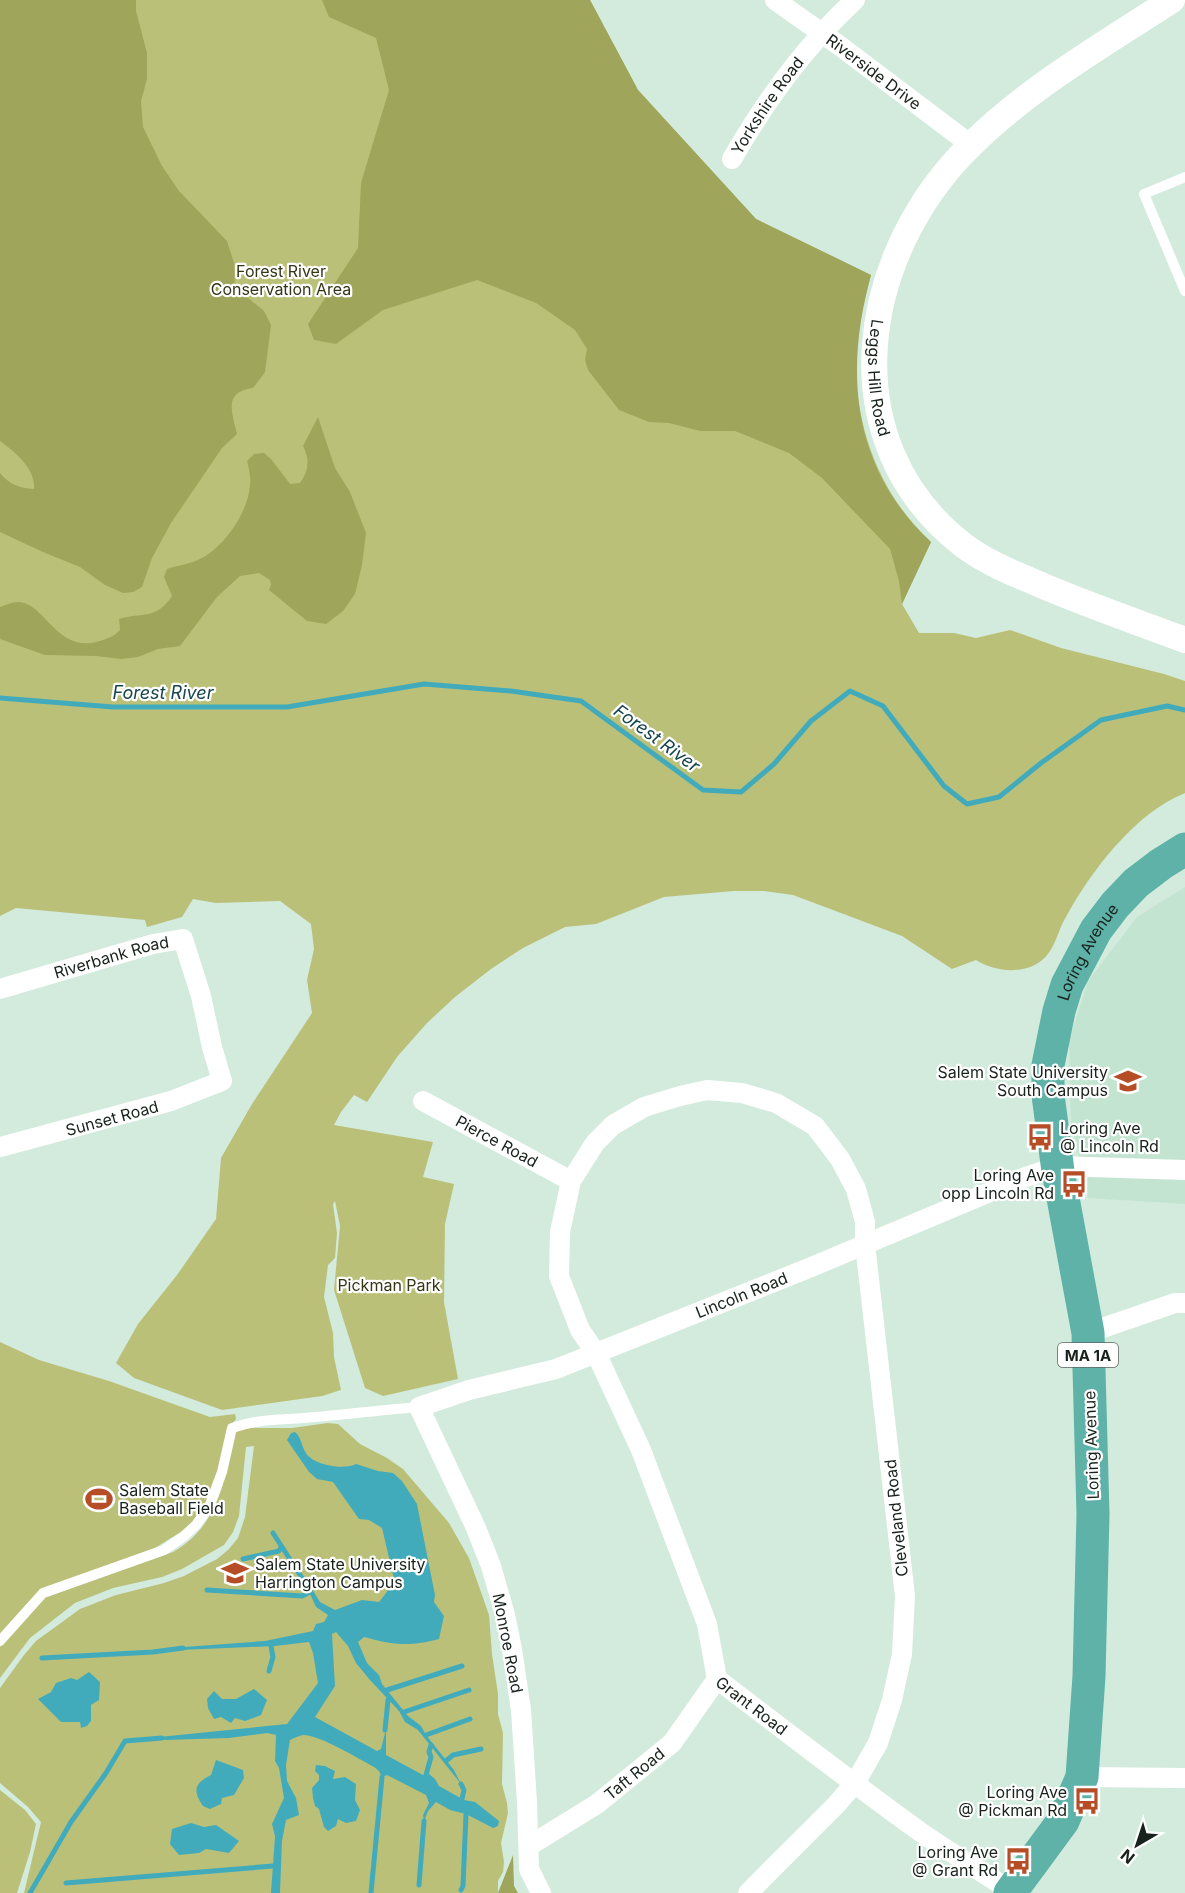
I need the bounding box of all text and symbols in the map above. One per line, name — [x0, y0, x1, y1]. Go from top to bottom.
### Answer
street label: Riverside Drive — [822, 29, 925, 114]
street label: Yorkshire Road — [727, 53, 808, 158]
park label: Forest River Conservation Area — [211, 261, 351, 299]
street label: Leggs Hill Road — [864, 318, 895, 439]
water label: Forest River — [113, 682, 215, 703]
water label: Forest River — [610, 700, 705, 777]
street label: Loring Avenue — [1053, 899, 1123, 1003]
street label: Riverbank Road — [52, 932, 170, 983]
place label: Salem State University South Campus — [937, 1062, 1108, 1100]
school or university icon: Salem State University South Campus — [1113, 1066, 1143, 1096]
street label: Sunset Road — [63, 1096, 161, 1140]
street label: Pierce Road — [452, 1111, 542, 1171]
place label: Loring Ave @ Lincoln Rd — [1060, 1118, 1159, 1156]
bus stop icon: Loring Ave @ Lincoln Rd — [1025, 1122, 1055, 1152]
place label: Loring Ave opp Lincoln Rd — [942, 1165, 1054, 1203]
bus stop icon: Loring Ave opp Lincoln Rd — [1059, 1169, 1089, 1199]
street label: Lincoln Road — [692, 1268, 790, 1322]
park label: Pickman Park — [337, 1275, 441, 1295]
road number: MA 1A — [1058, 1343, 1118, 1367]
street label: Loring Avenue — [1079, 1390, 1103, 1500]
street label: Cleveland Road — [880, 1458, 912, 1578]
place label: Salem State Baseball Field — [119, 1480, 224, 1518]
sports icon: Salem State Baseball Field — [84, 1484, 114, 1514]
place label: Salem State University Harrington Campus — [255, 1554, 426, 1592]
school or university icon: Salem State University Harrington Campus — [220, 1558, 250, 1588]
street label: Monroe Road — [489, 1591, 527, 1695]
street label: Grant Road — [712, 1672, 791, 1739]
street label: Taft Road — [600, 1743, 668, 1804]
place label: Loring Ave @ Pickman Rd — [958, 1782, 1067, 1820]
bus stop icon: Loring Ave @ Pickman Rd — [1072, 1786, 1102, 1816]
north arrow — [1107, 1815, 1167, 1875]
place label: Loring Ave @ Grant Rd — [912, 1842, 998, 1880]
text: N — [1117, 1845, 1139, 1868]
bus stop icon: Loring Ave @ Grant Rd — [1003, 1846, 1033, 1876]

